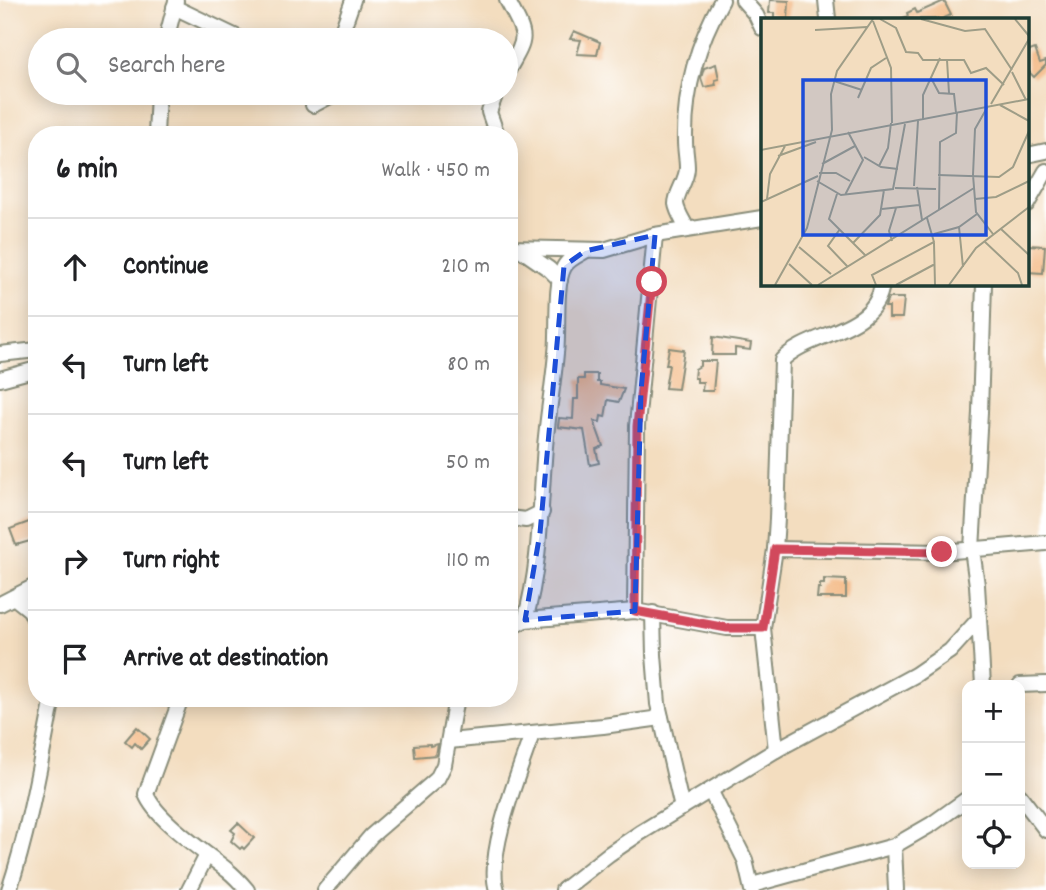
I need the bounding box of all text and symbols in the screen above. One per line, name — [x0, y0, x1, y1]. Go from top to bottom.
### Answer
inset map — [761, 18, 1028, 285]
search box — [28, 28, 518, 105]
icon: search — [52, 48, 90, 86]
text: Search here — [108, 48, 226, 85]
text: 6 min — [56, 150, 118, 193]
text: Walk · 450 m — [382, 155, 490, 188]
icon: ahead — [56, 248, 94, 286]
text: Continue — [123, 249, 208, 286]
text: 210 m — [441, 251, 490, 284]
route start — [636, 266, 667, 297]
icon: left — [56, 346, 94, 384]
text: Turn left — [123, 347, 209, 384]
text: 80 m — [447, 349, 490, 382]
icon: left — [56, 444, 94, 482]
text: Turn left — [123, 445, 209, 482]
text: 50 m — [446, 447, 490, 480]
route end — [926, 536, 957, 567]
icon: right — [56, 542, 94, 580]
text: Turn right — [123, 543, 220, 580]
text: 110 m — [446, 545, 490, 578]
icon: arrive — [56, 640, 94, 678]
text: Arrive at destination — [123, 641, 328, 678]
map controls — [962, 680, 1025, 869]
button: + — [962, 680, 1025, 743]
button: − — [962, 743, 1025, 806]
button: locate — [962, 806, 1025, 869]

